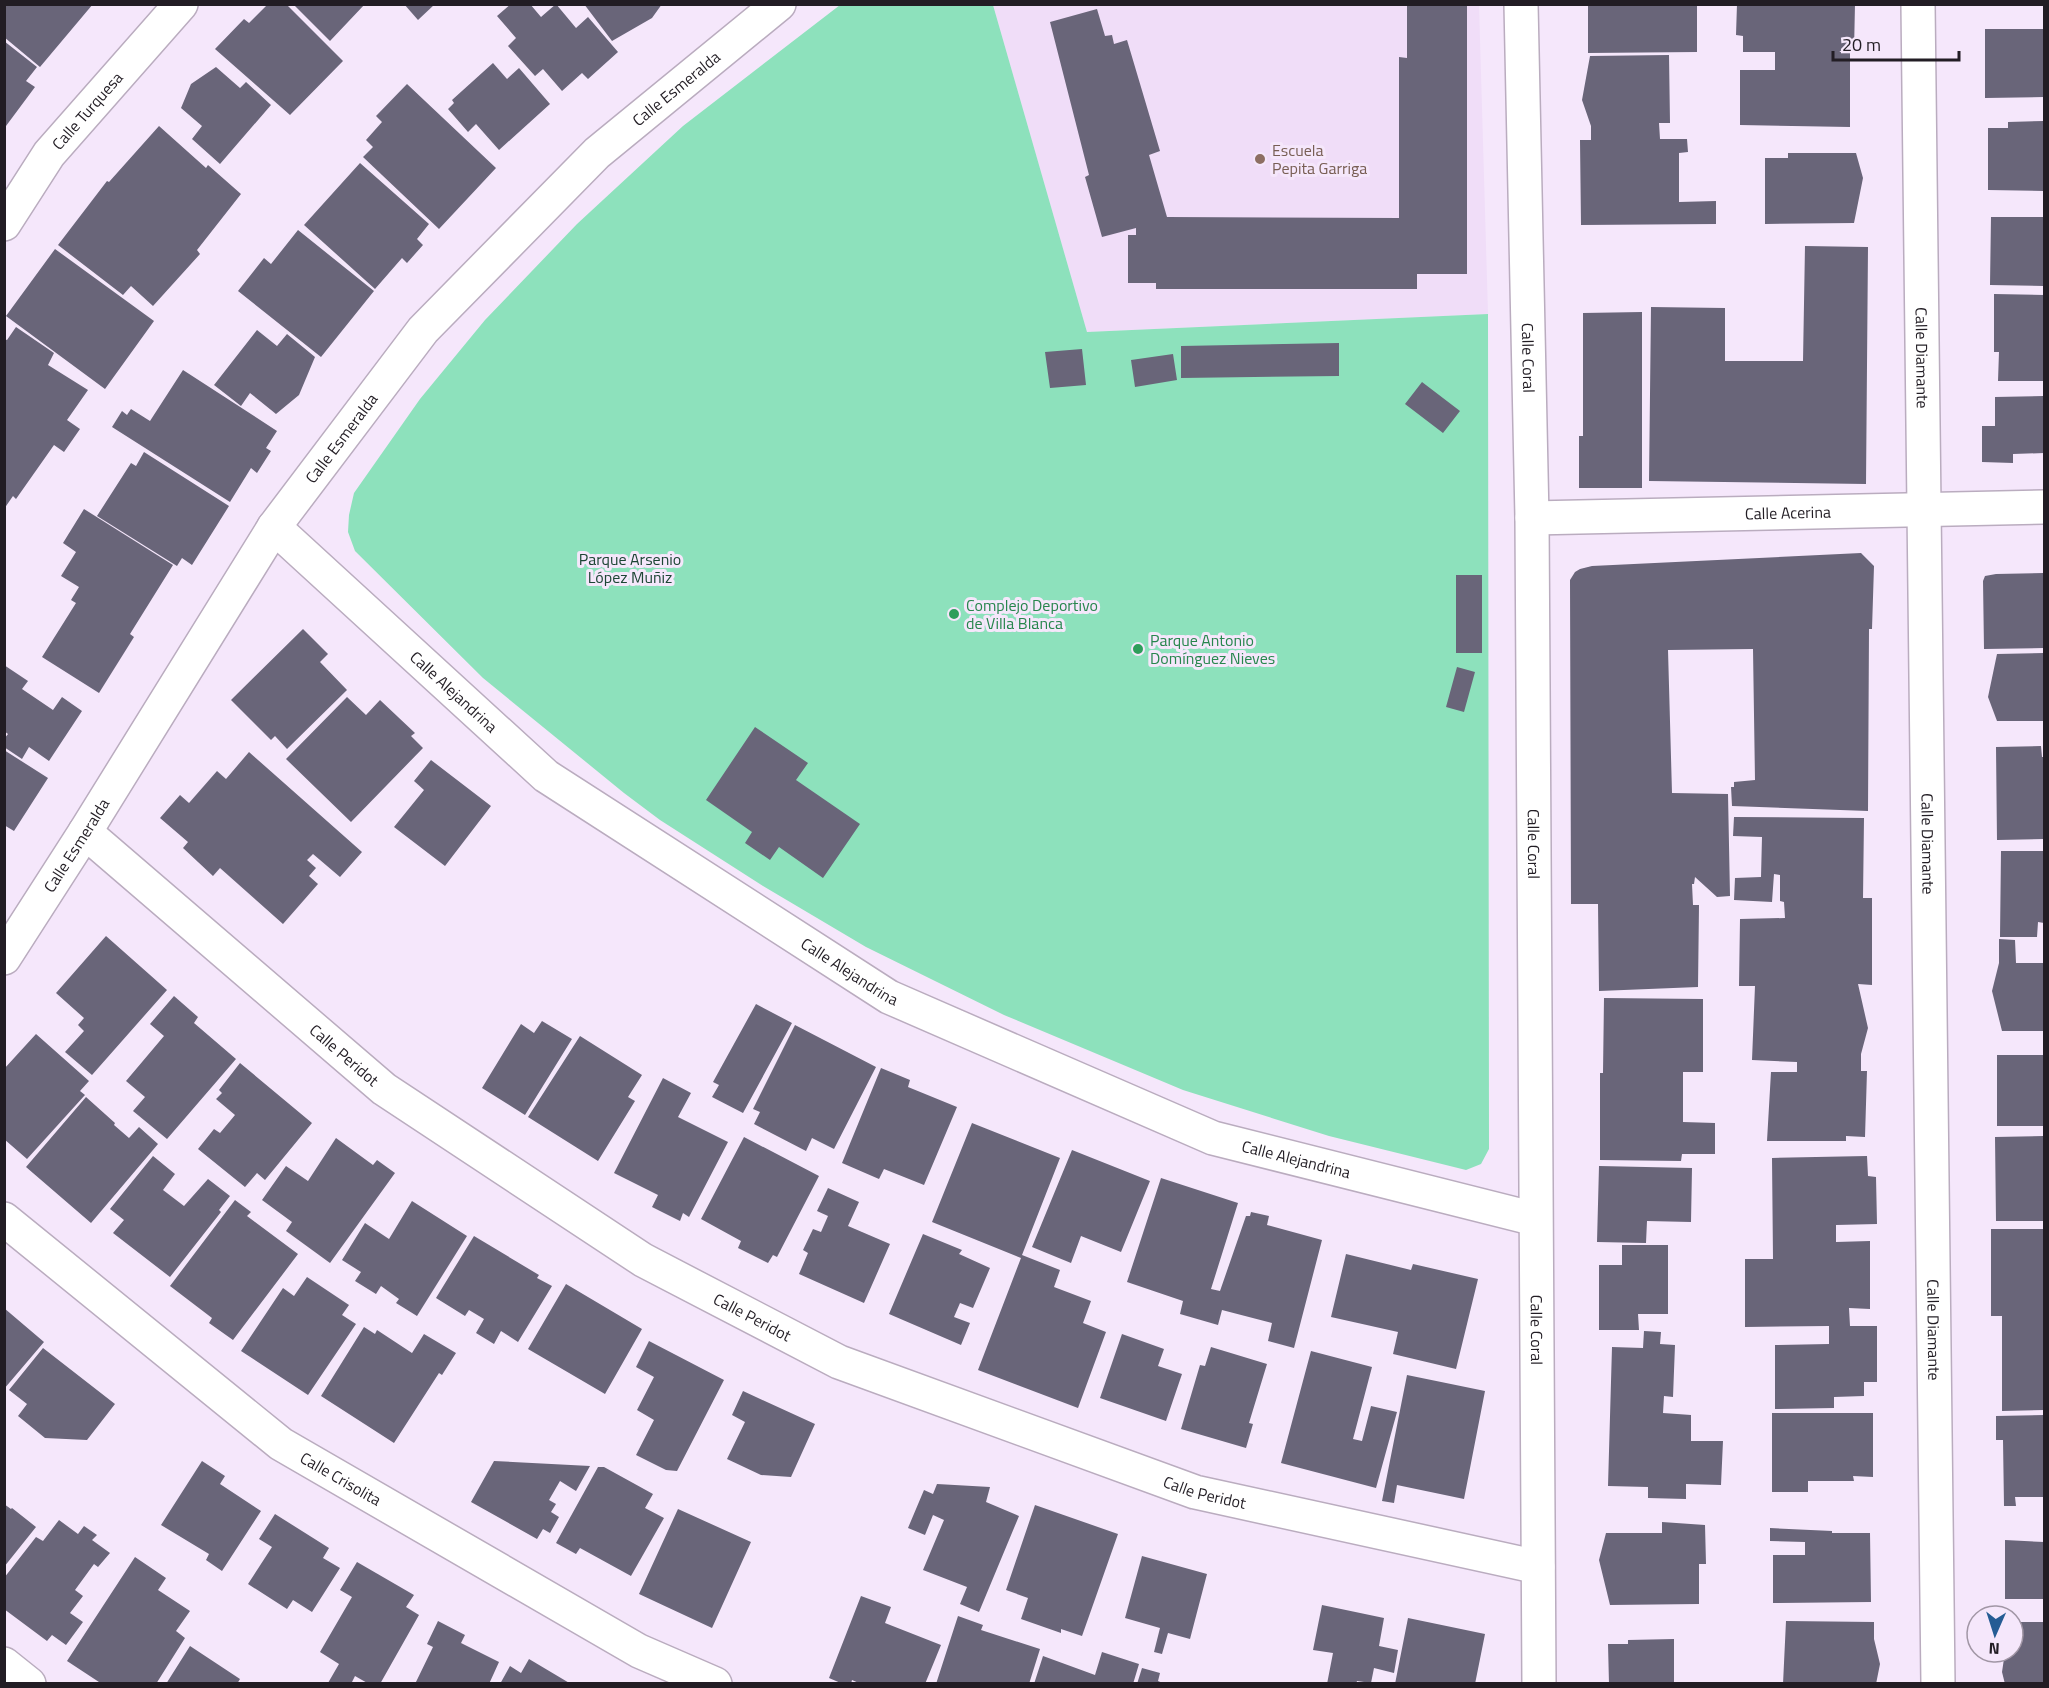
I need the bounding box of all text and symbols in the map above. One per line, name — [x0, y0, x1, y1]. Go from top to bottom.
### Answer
scale bar — [1833, 24, 1959, 62]
text: 20 m — [1842, 31, 1881, 58]
street label: Calle Esmeralda — [627, 45, 725, 132]
street label: Calle Turquesa — [46, 66, 128, 155]
place label: Escuela Pepita Garriga — [1272, 138, 1367, 180]
marker: Escuela Pepita Garriga — [1253, 152, 1267, 166]
street label: Calle Diamante — [1910, 307, 1935, 409]
street label: Calle Coral — [1516, 323, 1541, 393]
street label: Calle Esmeralda — [299, 388, 383, 488]
street label: Calle Acerina — [1745, 500, 1831, 525]
park label: Parque Arsenio López Muñiz — [579, 547, 681, 589]
place label: Complejo Deportivo de Villa Blanca — [966, 593, 1098, 635]
marker: Complejo Deportivo de Villa Blanca — [947, 607, 961, 621]
place label: Parque Antonio Domínguez Nieves — [1150, 628, 1275, 670]
marker: Parque Antonio Domínguez Nieves — [1131, 642, 1145, 656]
street label: Calle Alejandrina — [405, 645, 503, 738]
street label: Calle Esmeralda — [37, 793, 115, 897]
street label: Calle Diamante — [1915, 793, 1941, 895]
street label: Calle Coral — [1522, 809, 1546, 879]
street label: Calle Alejandrina — [796, 931, 902, 1012]
street label: Calle Peridot — [304, 1018, 385, 1092]
street label: Calle Alejandrina — [1239, 1134, 1353, 1184]
street label: Calle Diamante — [1921, 1279, 1946, 1381]
street label: Calle Peridot — [709, 1287, 796, 1347]
street label: Calle Coral — [1525, 1295, 1549, 1365]
street label: Calle Crisolita — [296, 1446, 386, 1512]
street label: Calle Peridot — [1160, 1469, 1249, 1515]
north arrow — [1965, 1604, 2025, 1664]
text: N — [1988, 1637, 2000, 1661]

